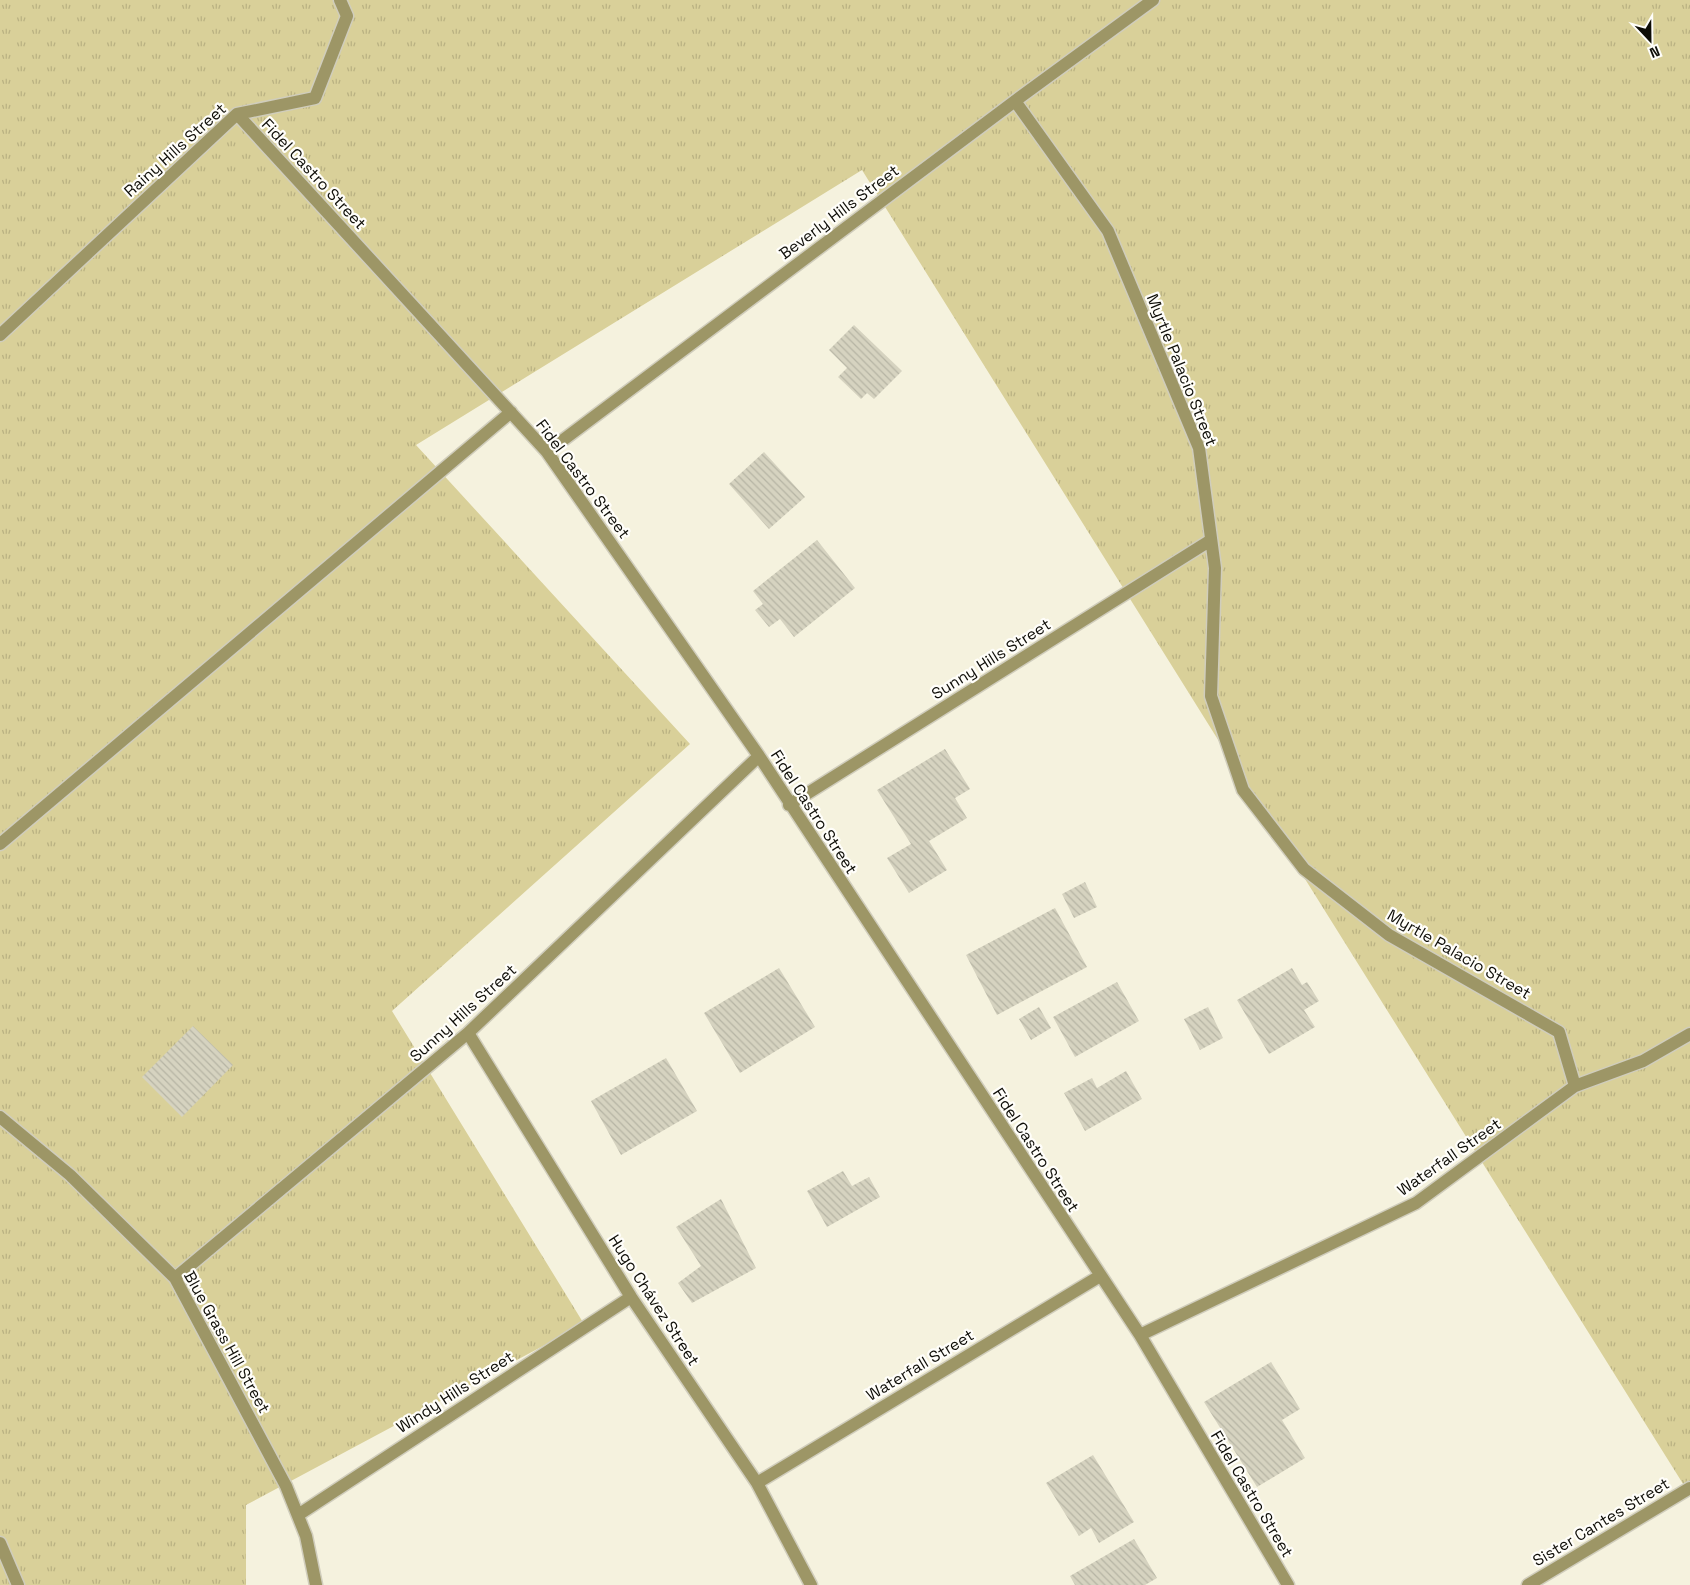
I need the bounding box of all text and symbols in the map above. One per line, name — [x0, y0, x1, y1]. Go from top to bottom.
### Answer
north arrow — [1625, 15, 1675, 65]
text: N — [1647, 42, 1663, 62]
street label: Rainy Hills Street — [119, 99, 231, 201]
street label: Fidel Castro Street — [257, 114, 371, 234]
street label: Beverly Hills Street — [775, 160, 903, 264]
street label: Myrtle Palacio Street — [1142, 291, 1222, 449]
street label: Fidel Castro Street — [531, 415, 635, 543]
street label: Sunny Hills Street — [927, 614, 1055, 704]
street label: Fidel Castro Street — [766, 746, 862, 878]
street label: Myrtle Palacio Street — [1383, 904, 1535, 1004]
street label: Sunny Hills Street — [405, 959, 521, 1067]
street label: Fidel Castro Street — [988, 1084, 1084, 1216]
street label: Waterfall Street — [1393, 1113, 1505, 1201]
street label: Hugo Chávez Street — [604, 1230, 704, 1370]
street label: Blue Grass Hill Street — [179, 1267, 275, 1417]
street label: Waterfall Street — [862, 1325, 978, 1405]
street label: Windy Hills Street — [392, 1346, 518, 1438]
street label: Fidel Castro Street — [1206, 1427, 1298, 1561]
street label: Sister Cantes Street — [1529, 1473, 1673, 1571]

